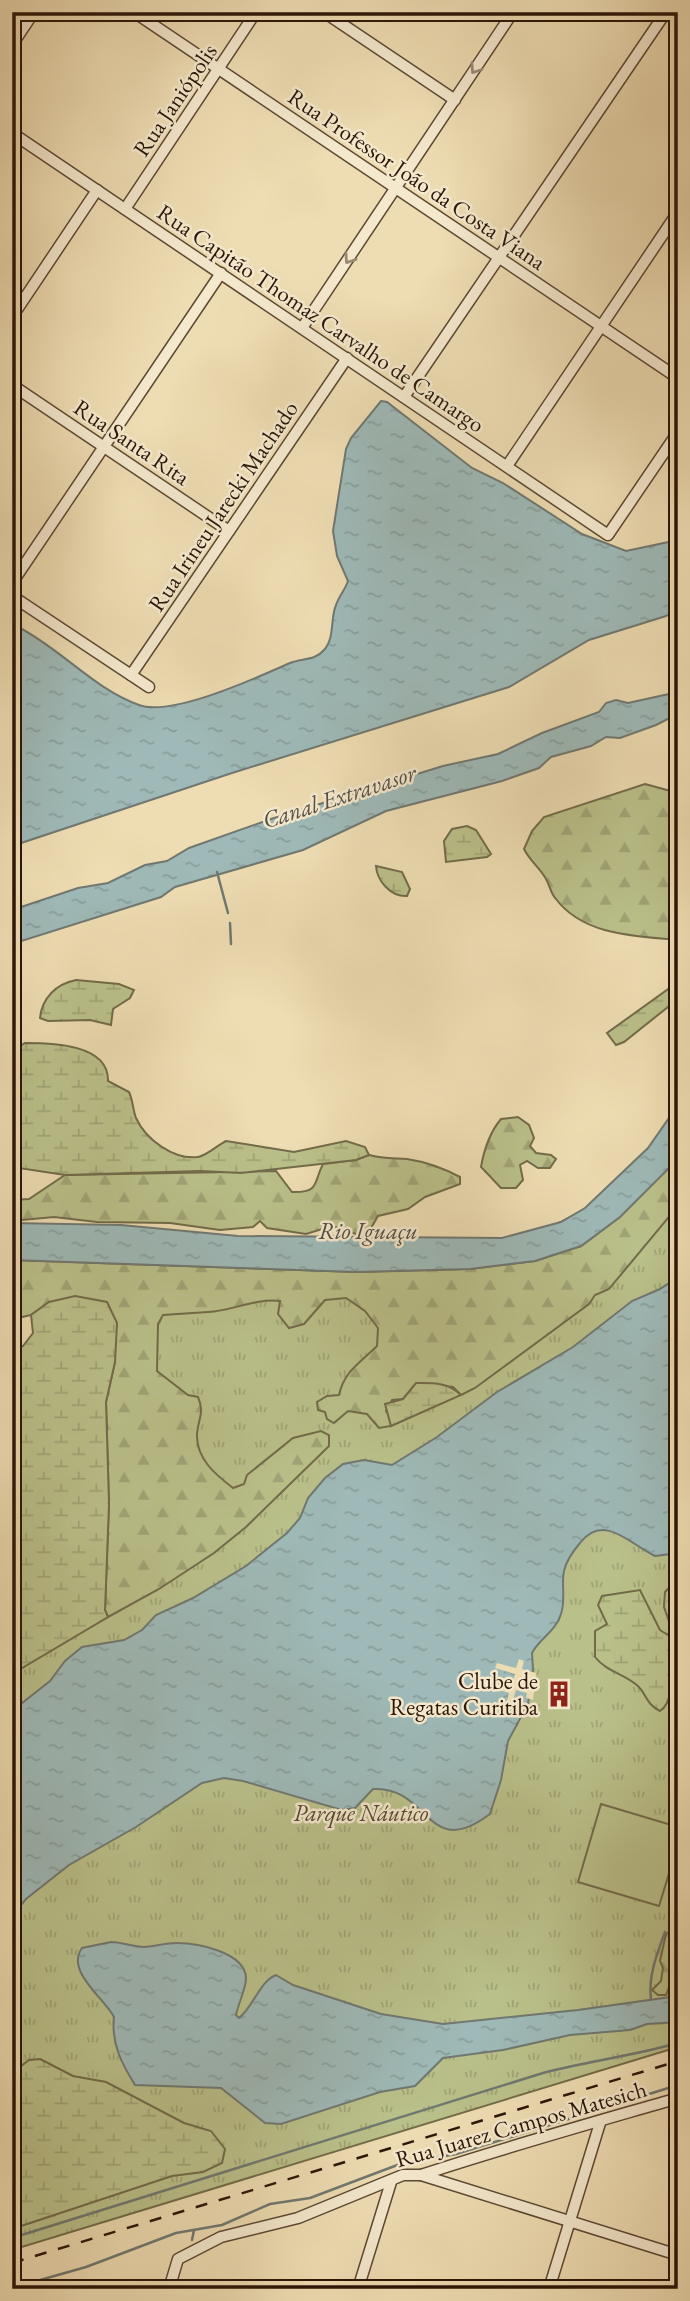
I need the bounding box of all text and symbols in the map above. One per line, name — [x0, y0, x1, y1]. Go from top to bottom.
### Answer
street label: Rua Janiópolis — [126, 38, 224, 162]
one-way arrow — [471, 61, 483, 74]
street label: Rua Professor João da Costa Viana — [282, 81, 552, 277]
street label: Rua Capitão Thomaz Carvalho de Camargo — [152, 197, 490, 439]
one-way arrow — [344, 251, 357, 264]
street label: Rua Santa Rita — [68, 392, 197, 492]
street label: Rua Irineu Jarecki Machado — [141, 395, 305, 617]
water label: Canal Extravasor — [258, 756, 422, 835]
water label: Rio Iguaçu — [318, 1215, 418, 1246]
place label: Clube de Regatas Curitiba — [390, 1666, 539, 1722]
building icon: Clube de Regatas Curitiba — [544, 1679, 574, 1709]
park label: Parque Náutico — [293, 1798, 429, 1829]
street label: Rua Juarez Campos Matesich — [392, 2074, 650, 2174]

